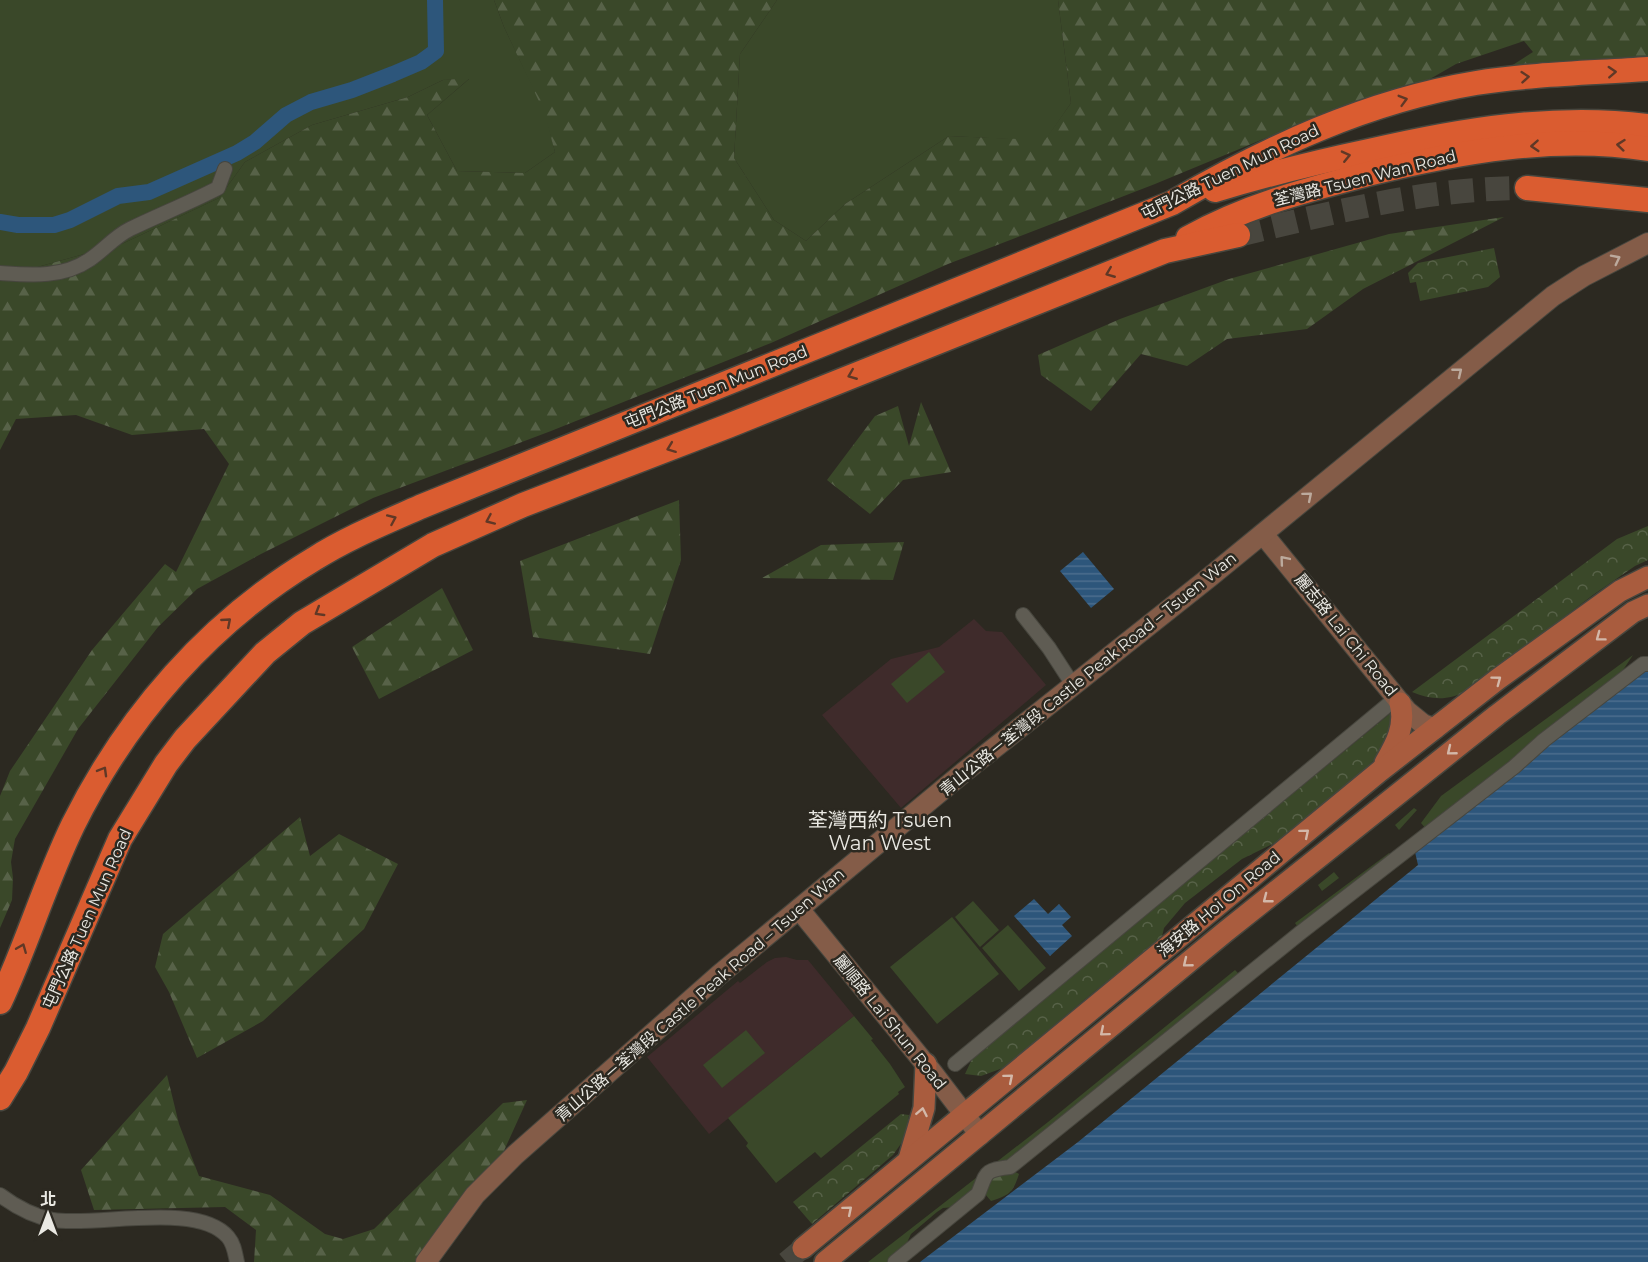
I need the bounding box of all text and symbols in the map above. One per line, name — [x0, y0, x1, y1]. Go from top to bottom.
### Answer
one-way arrow — [1607, 65, 1616, 78]
one-way arrow — [1521, 71, 1530, 84]
one-way arrow — [1397, 95, 1408, 107]
street label: 屯門公路 Tuen Mun Road — [1138, 121, 1322, 223]
one-way arrow — [1530, 139, 1540, 152]
one-way arrow — [1616, 139, 1625, 152]
street label: 荃灣路 Tsuen Wan Road — [1272, 146, 1458, 210]
one-way arrow — [1341, 150, 1351, 163]
one-way arrow — [1610, 255, 1620, 266]
one-way arrow — [1106, 266, 1117, 278]
street label: 屯門公路 Tuen Mun Road — [622, 342, 810, 432]
one-way arrow — [847, 368, 858, 380]
one-way arrow — [1451, 369, 1462, 380]
one-way arrow — [666, 440, 677, 453]
one-way arrow — [1301, 493, 1312, 504]
one-way arrow — [485, 513, 496, 525]
one-way arrow — [386, 514, 397, 526]
street label: 青山公路－荃灣段 Castle Peak Road – Tsuen Wan — [936, 548, 1240, 800]
one-way arrow — [1280, 556, 1291, 567]
street label: 麗志路 Lai Chi Road — [1291, 570, 1401, 700]
one-way arrow — [315, 605, 325, 617]
one-way arrow — [220, 618, 231, 629]
one-way arrow — [1595, 630, 1606, 641]
one-way arrow — [1491, 676, 1502, 687]
one-way arrow — [1447, 744, 1458, 755]
one-way arrow — [95, 767, 107, 777]
district label: 荃灣西約 Tsuen Wan West — [808, 808, 952, 855]
street label: 屯門公路 Tuen Mun Road — [39, 826, 135, 1012]
one-way arrow — [1298, 830, 1309, 841]
street label: 海安路 Hoi On Road — [1154, 847, 1284, 961]
street label: 青山公路－荃灣段 Castle Peak Road – Tsuen Wan — [552, 864, 848, 1126]
one-way arrow — [1262, 892, 1273, 903]
one-way arrow — [15, 943, 27, 954]
street label: 麗順路 Lai Shun Road — [830, 951, 950, 1093]
one-way arrow — [1183, 956, 1194, 967]
one-way arrow — [1100, 1025, 1111, 1036]
one-way arrow — [1002, 1074, 1013, 1085]
one-way arrow — [915, 1107, 928, 1117]
north arrow — [18, 1184, 78, 1244]
text: 北 — [40, 1190, 56, 1209]
one-way arrow — [841, 1207, 852, 1218]

